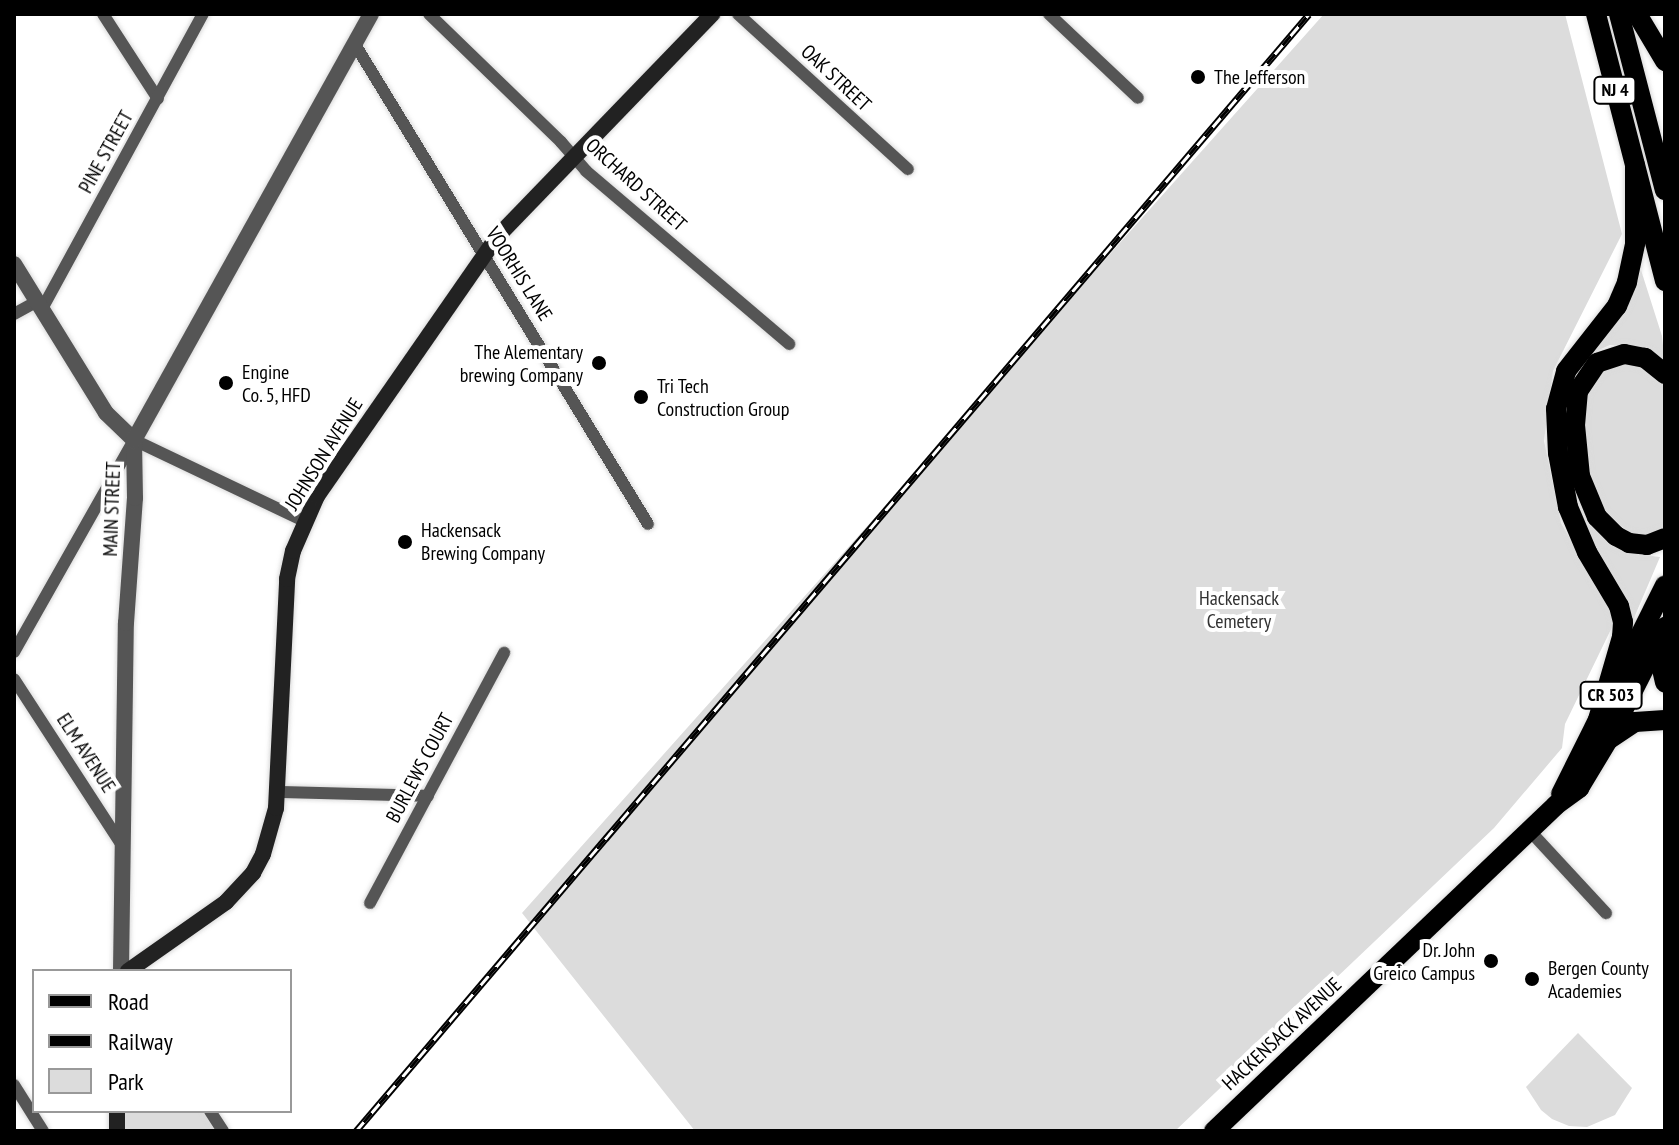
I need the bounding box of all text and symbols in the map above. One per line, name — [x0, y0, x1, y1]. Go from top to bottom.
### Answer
street label: OAK STREET — [796, 39, 876, 117]
place label: The Jefferson — [1214, 65, 1305, 89]
marker: The Jefferson — [1189, 68, 1207, 86]
road number: NJ 4 — [1593, 76, 1637, 104]
street label: PINE STREET — [74, 107, 138, 197]
street label: ORCHARD STREET — [581, 134, 691, 236]
street label: VOORHIS LANE — [481, 223, 557, 325]
place label: The Alementary brewing Company — [460, 340, 583, 387]
marker: The Alementary brewing Company — [590, 354, 608, 372]
place label: Engine Co. 5, HFD — [242, 360, 313, 407]
marker: Engine Co. 5, HFD — [217, 374, 235, 392]
place label: Tri Tech Construction Group — [657, 374, 789, 421]
marker: Tri Tech Construction Group — [632, 388, 650, 406]
street label: JOHNSON AVENUE — [280, 393, 368, 515]
street label: MAIN STREET — [98, 461, 126, 557]
place label: Hackensack Brewing Company — [421, 518, 545, 565]
marker: Hackensack Brewing Company — [396, 533, 414, 551]
park label: Hackensack Cemetery — [1199, 587, 1279, 634]
road number: CR 503 — [1579, 681, 1643, 709]
street label: ELM AVENUE — [51, 709, 121, 797]
street label: BURLEWS COURT — [381, 709, 459, 827]
place label: Dr. John Greico Campus — [1373, 938, 1475, 985]
marker: Dr. John Greico Campus — [1482, 952, 1500, 970]
place label: Bergen County Academies — [1548, 956, 1649, 1003]
legend — [32, 969, 292, 1113]
marker: Bergen County Academies — [1523, 970, 1541, 988]
street label: HACKENSACK AVENUE — [1217, 972, 1347, 1096]
text: Road — [108, 986, 149, 1017]
text: Railway — [108, 1026, 173, 1057]
text: Park — [108, 1066, 144, 1097]

